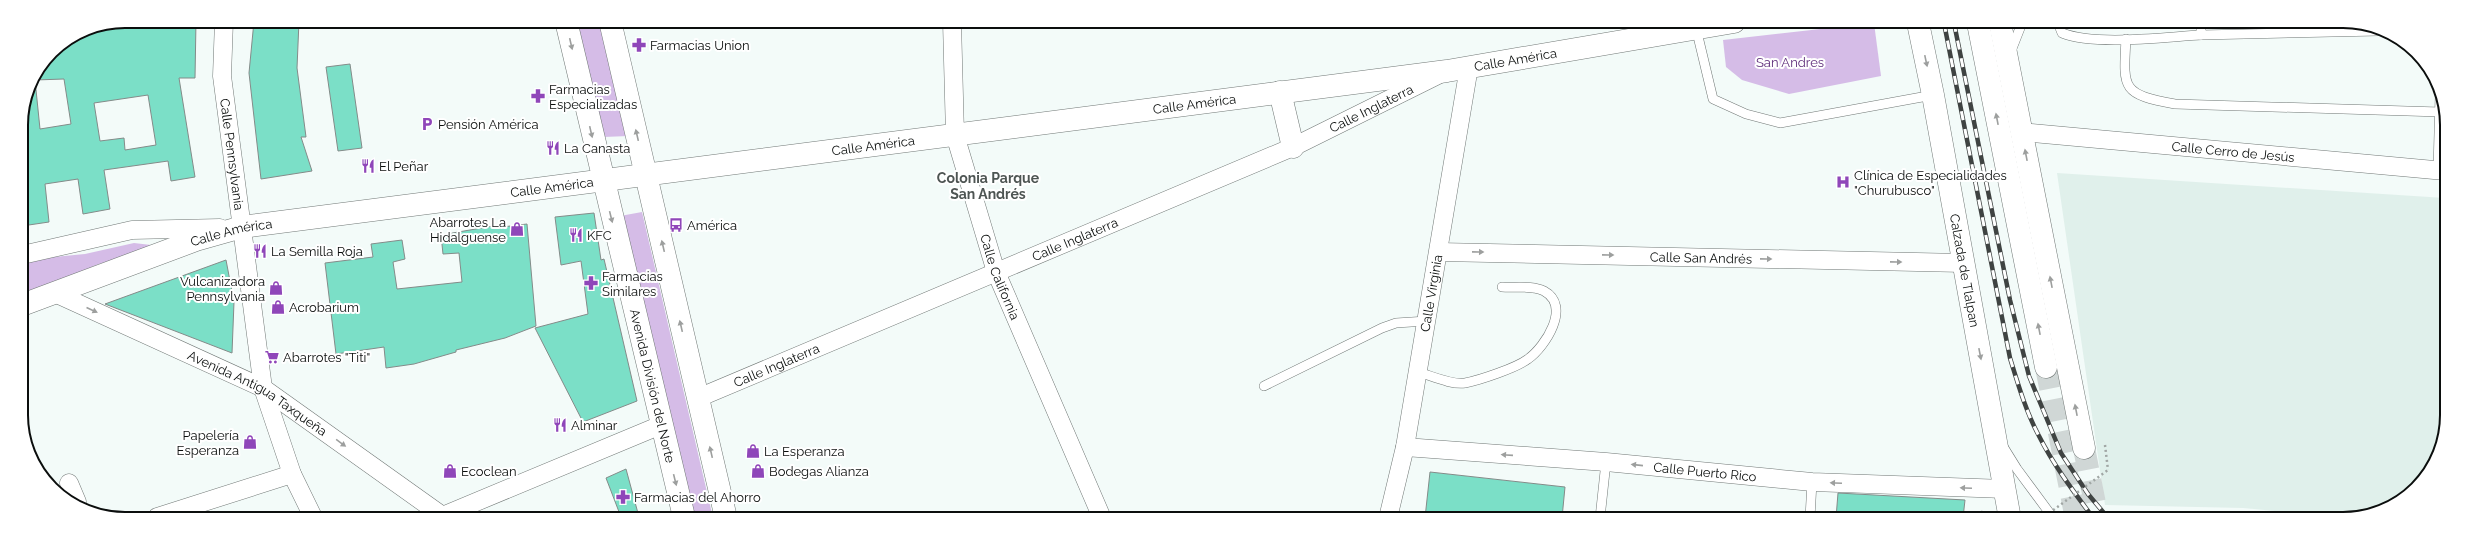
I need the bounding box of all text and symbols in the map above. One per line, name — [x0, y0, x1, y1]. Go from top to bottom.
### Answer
pharmacy icon: Farmacias Union — [631, 37, 647, 53]
one-way arrow — [569, 38, 575, 50]
place label: Farmacias Union — [650, 38, 750, 53]
street label: Calle América — [1473, 45, 1558, 74]
park label: San Andres — [1756, 55, 1824, 70]
one-way arrow — [1923, 55, 1929, 67]
street label: Calle Inglaterra — [1327, 81, 1416, 135]
place label: Farmacias Especializadas — [549, 82, 637, 112]
pharmacy icon: Farmacias Especializadas — [530, 88, 546, 104]
street label: Calle América — [1152, 91, 1237, 117]
street label: Calle Pennsylvania — [218, 97, 247, 211]
one-way arrow — [1994, 113, 2000, 125]
parking icon: Pensión América — [419, 116, 435, 132]
place label: Pensión América — [438, 117, 539, 132]
one-way arrow — [589, 126, 595, 138]
one-way arrow — [634, 129, 640, 141]
street label: Calle América — [831, 132, 916, 158]
street label: Calle Cerro de Jesús — [2171, 138, 2295, 165]
restaurant icon: La Canasta — [545, 140, 561, 156]
place label: La Canasta — [564, 141, 630, 156]
one-way arrow — [2022, 149, 2028, 161]
restaurant icon: El Peñar — [360, 158, 376, 174]
place label: El Peñar — [379, 159, 429, 174]
place label: Clínica de Especialidades "Churubusco" — [1854, 168, 2007, 198]
district label: Colonia Parque San Andrés — [937, 170, 1040, 202]
street label: Calle América — [509, 174, 594, 200]
hospital icon: Clínica de Especialidades "Churubusco" — [1835, 174, 1851, 190]
one-way arrow — [609, 211, 615, 223]
street label: Calzada de Tlalpan — [1947, 213, 1983, 329]
street label: Calle Inglaterra — [1030, 214, 1120, 264]
place label: Abarrotes La Hidalguense — [429, 215, 506, 245]
street label: Calle América — [188, 216, 273, 249]
bus stop icon: América — [668, 217, 684, 233]
place label: América — [687, 218, 737, 233]
shop icon: Abarrotes La Hidalguense — [509, 221, 525, 237]
restaurant icon: KFC — [568, 227, 584, 243]
place label: KFC — [587, 228, 612, 243]
street label: Calle California — [978, 232, 1023, 322]
one-way arrow — [660, 240, 666, 252]
restaurant icon: La Semilla Roja — [252, 243, 268, 259]
place label: La Semilla Roja — [271, 244, 363, 259]
one-way arrow — [1472, 249, 1484, 256]
street label: Calle San Andrés — [1650, 249, 1752, 266]
one-way arrow — [1602, 252, 1615, 258]
street label: Calle Virginia — [1417, 253, 1445, 333]
one-way arrow — [1760, 256, 1773, 262]
one-way arrow — [1890, 259, 1903, 265]
place label: Farmacias Similares — [602, 269, 663, 299]
place label: Vulcanizadora Pennsylvania — [180, 274, 265, 304]
pharmacy icon: Farmacias Similares — [583, 275, 599, 291]
one-way arrow — [2048, 276, 2054, 288]
shop icon: Vulcanizadora Pennsylvania — [268, 280, 284, 296]
shop icon: Acrobarium — [270, 299, 286, 315]
place label: Acrobarium — [289, 300, 359, 315]
one-way arrow — [87, 307, 98, 313]
street label: Avenida División del Norte — [627, 307, 678, 465]
one-way arrow — [678, 319, 684, 332]
one-way arrow — [2035, 323, 2041, 335]
street label: Calle Inglaterra — [731, 340, 821, 390]
street label: Avenida Antigua Taxqueña — [186, 347, 330, 439]
one-way arrow — [1977, 348, 1983, 360]
supermarket icon: Abarrotes "Titi" — [264, 349, 280, 365]
place label: Abarrotes "Titi" — [283, 350, 370, 365]
one-way arrow — [2073, 404, 2079, 416]
restaurant icon: Alminar — [552, 417, 568, 433]
place label: Alminar — [571, 418, 618, 433]
place label: Papelería Esperanza — [176, 428, 239, 458]
shop icon: Papelería Esperanza — [242, 434, 258, 450]
one-way arrow — [335, 439, 346, 447]
shop icon: La Esperanza — [745, 443, 761, 459]
place label: La Esperanza — [764, 444, 845, 459]
one-way arrow — [707, 446, 713, 458]
one-way arrow — [1501, 451, 1513, 458]
street label: Calle Puerto Rico — [1653, 459, 1757, 484]
one-way arrow — [1631, 461, 1643, 468]
shop icon: Ecoclean — [442, 463, 458, 479]
shop icon: Bodegas Alianza — [750, 463, 766, 479]
place label: Ecoclean — [461, 464, 517, 479]
place label: Bodegas Alianza — [769, 464, 869, 479]
one-way arrow — [672, 473, 678, 486]
one-way arrow — [1829, 480, 1842, 486]
one-way arrow — [1959, 485, 1972, 491]
pharmacy icon: Farmacias del Ahorro — [615, 489, 631, 505]
place label: Farmacias del Ahorro — [634, 490, 761, 505]

